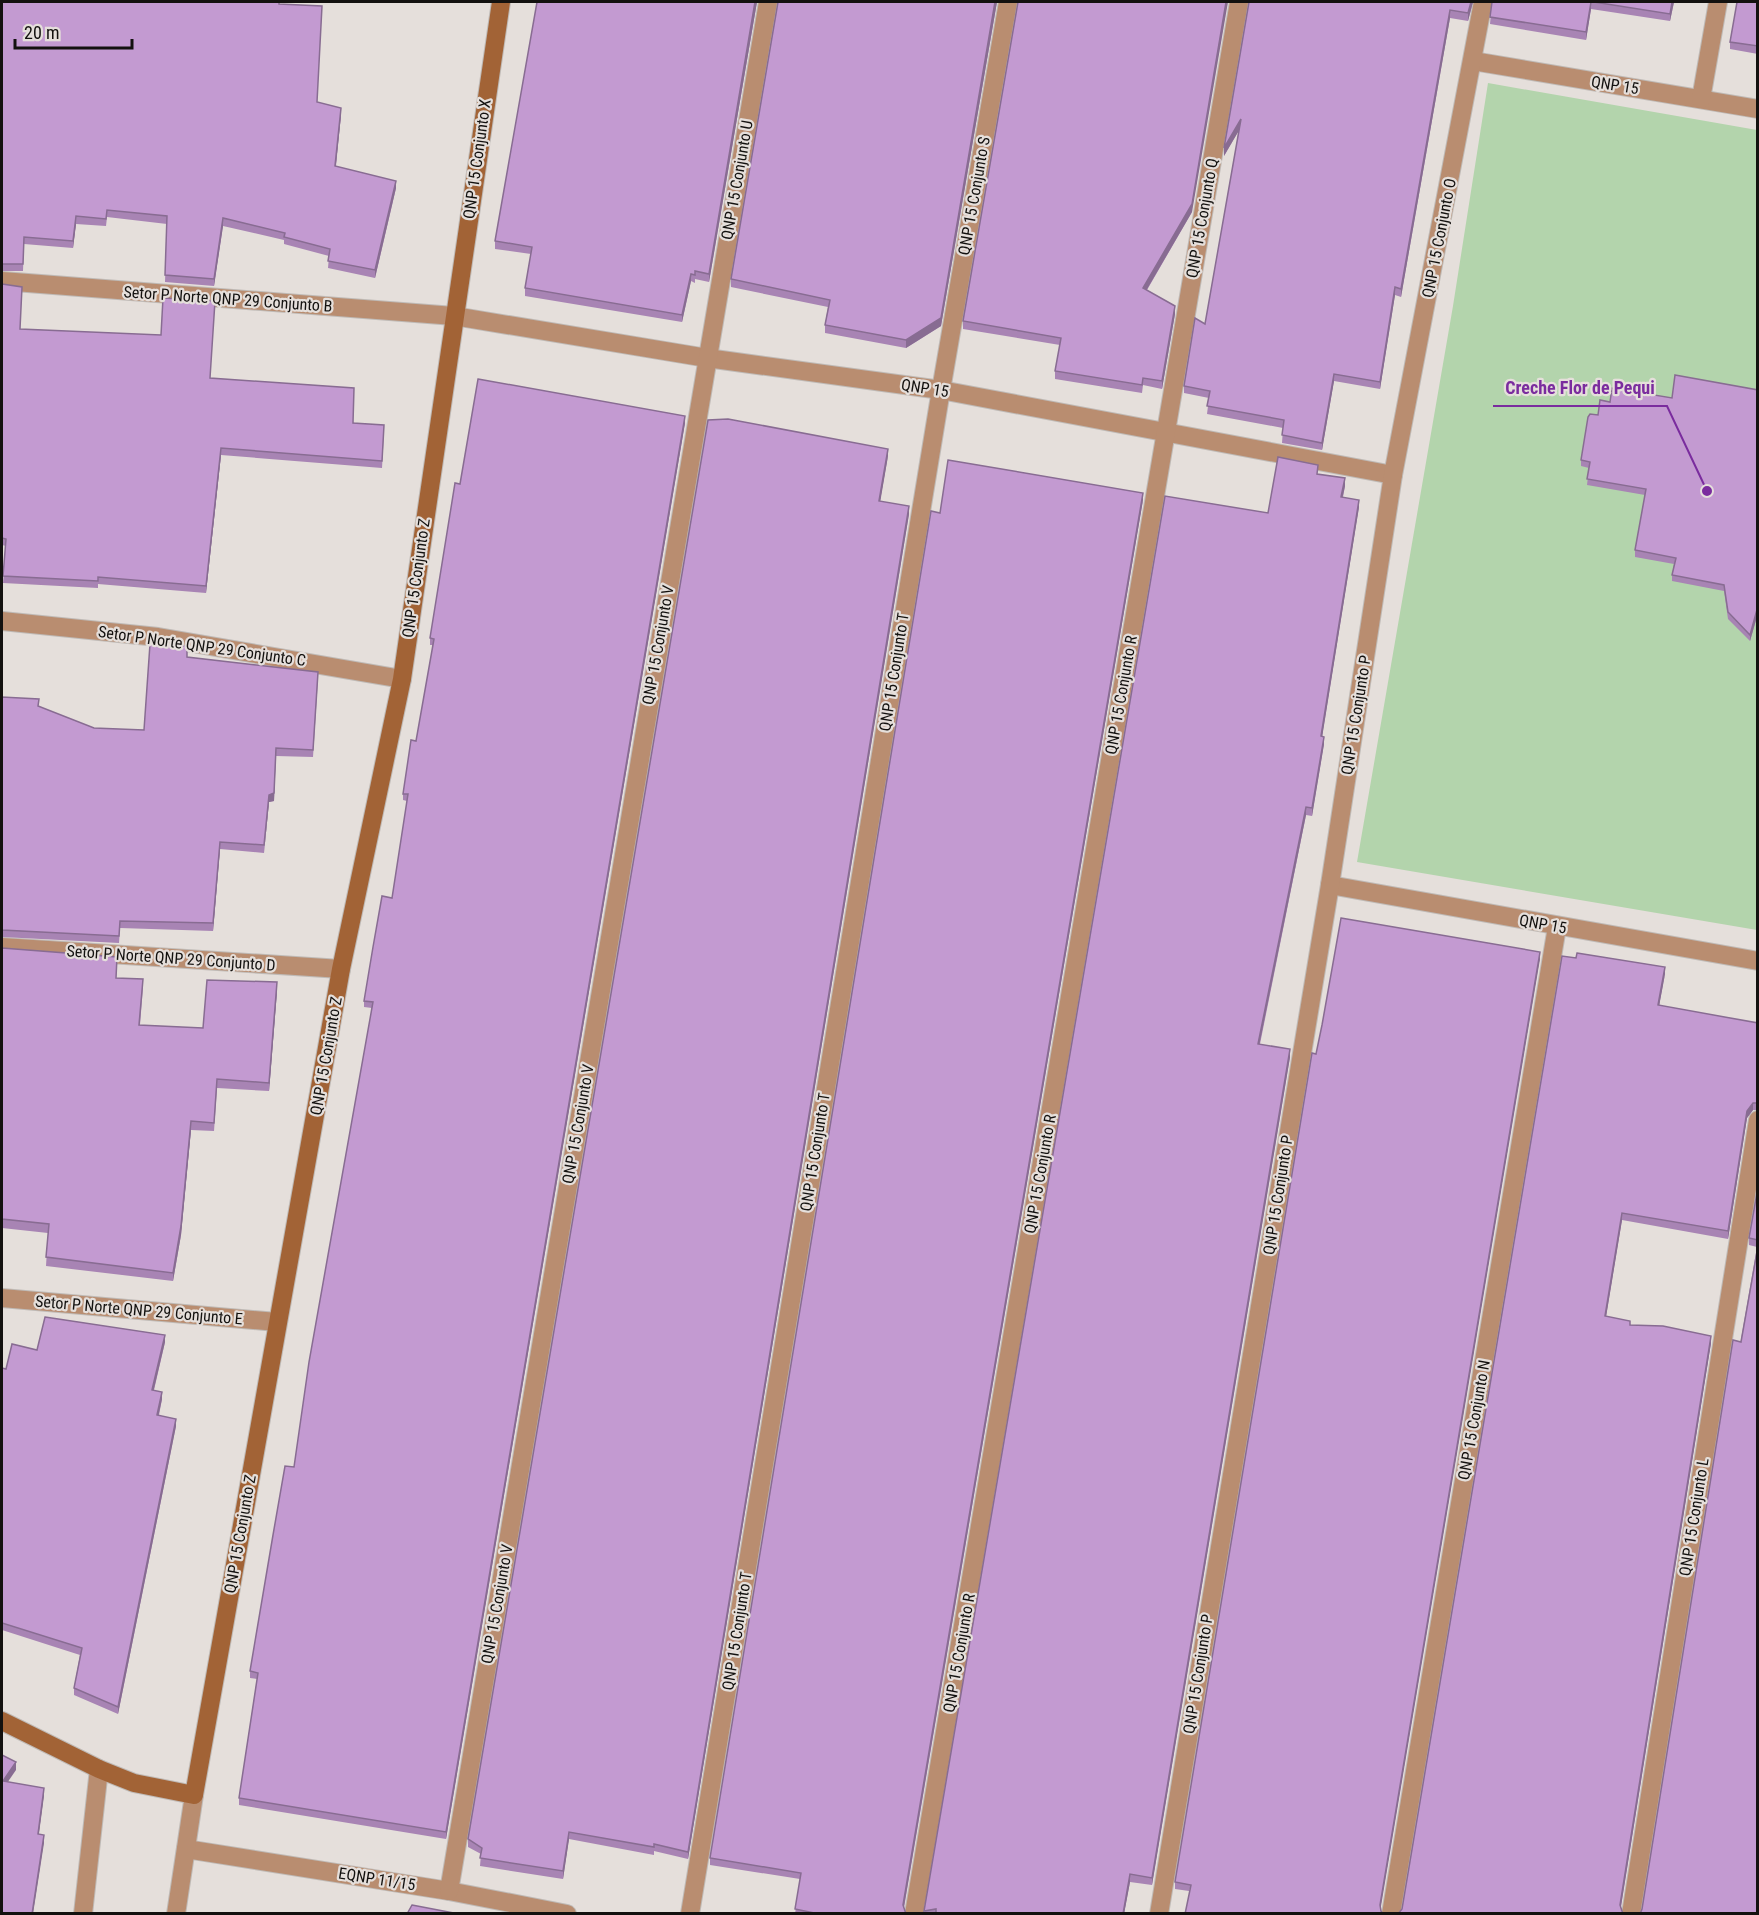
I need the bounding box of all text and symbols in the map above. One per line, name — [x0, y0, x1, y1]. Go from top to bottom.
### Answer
scale bar — [15, 12, 132, 50]
text: 20 m — [24, 22, 59, 43]
street label: QNP 15 — [1590, 72, 1640, 98]
street label: QNP 15 Conjunto X — [459, 98, 495, 220]
street label: QNP 15 Conjunto U — [717, 119, 757, 241]
street label: QNP 15 Conjunto S — [954, 135, 994, 257]
street label: QNP 15 Conjunto Q — [1182, 157, 1222, 279]
street label: QNP 15 Conjunto O — [1418, 177, 1460, 299]
street label: Setor P Norte QNP 29 Conjunto B — [123, 282, 333, 316]
callout: Creche Flor de Pequi — [1493, 370, 1667, 406]
street label: QNP 15 — [900, 375, 950, 401]
text: Creche Flor de Pequi — [1505, 377, 1655, 398]
street label: QNP 15 Conjunto Z — [398, 517, 434, 639]
street label: QNP 15 Conjunto V — [638, 584, 678, 706]
street label: QNP 15 Conjunto T — [875, 611, 913, 733]
street label: Setor P Norte QNP 29 Conjunto C — [97, 622, 307, 670]
street label: QNP 15 Conjunto R — [1101, 634, 1141, 756]
street label: QNP 15 Conjunto P — [1337, 654, 1375, 776]
street label: QNP 15 — [1518, 910, 1568, 938]
street label: Setor P Norte QNP 29 Conjunto D — [66, 941, 276, 975]
street label: QNP 15 Conjunto Z — [306, 995, 346, 1117]
street label: QNP 15 Conjunto V — [558, 1063, 598, 1185]
street label: QNP 15 Conjunto T — [796, 1091, 834, 1213]
street label: QNP 15 Conjunto R — [1020, 1113, 1060, 1235]
street label: QNP 15 Conjunto P — [1259, 1134, 1297, 1256]
street label: Setor P Norte QNP 29 Conjunto E — [34, 1291, 244, 1329]
street label: QNP 15 Conjunto N — [1454, 1358, 1494, 1482]
street label: QNP 15 Conjunto L — [1675, 1456, 1713, 1577]
street label: QNP 15 Conjunto Z — [220, 1473, 260, 1595]
street label: QNP 15 Conjunto V — [477, 1543, 517, 1665]
street label: QNP 15 Conjunto T — [718, 1570, 756, 1692]
street label: QNP 15 Conjunto R — [939, 1592, 979, 1714]
street label: QNP 15 Conjunto P — [1179, 1613, 1217, 1735]
street label: EQNP 11/15 — [337, 1864, 417, 1894]

